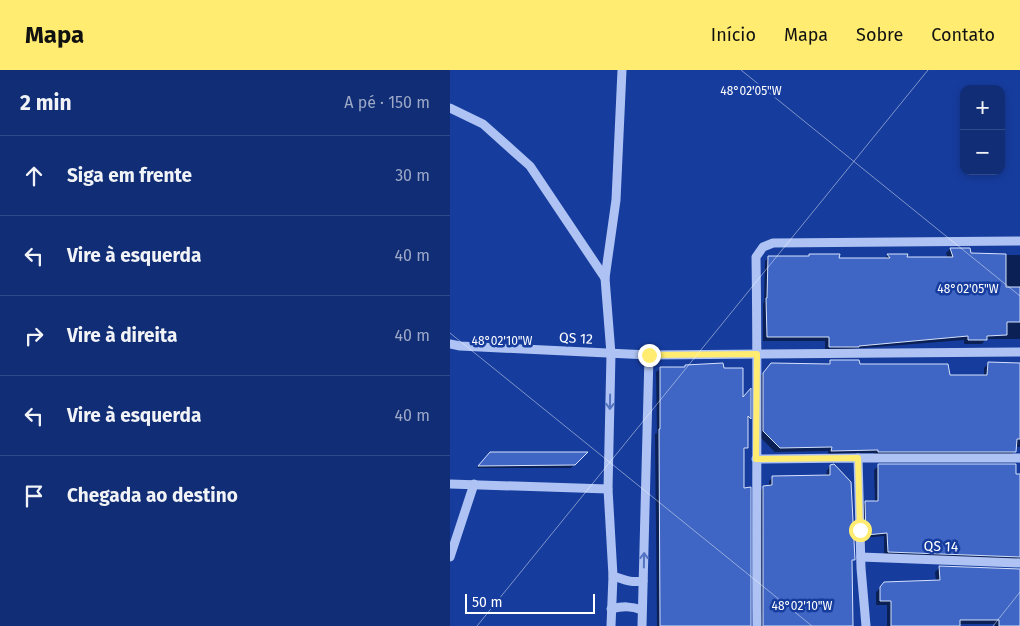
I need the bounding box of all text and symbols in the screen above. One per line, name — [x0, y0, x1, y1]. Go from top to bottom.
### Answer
text: Mapa — [25, 21, 84, 49]
text: Início — [711, 24, 756, 46]
text: Mapa — [784, 24, 828, 46]
text: Sobre — [856, 24, 903, 46]
text: Contato — [931, 24, 995, 46]
text: 48°02'05"W — [720, 84, 782, 98]
map controls — [960, 85, 1005, 175]
button: + — [960, 85, 1005, 130]
text: 2 min — [20, 90, 72, 116]
text: A pé · 150 m — [344, 93, 430, 112]
button: − — [960, 130, 1005, 175]
icon: ahead — [20, 162, 48, 190]
text: Siga em frente — [67, 164, 192, 187]
text: 30 m — [395, 166, 430, 185]
icon: left — [20, 242, 48, 270]
text: Vire à esquerda — [67, 244, 201, 267]
text: 40 m — [395, 246, 430, 265]
text: 48°02'05"W — [937, 282, 999, 296]
icon: right — [20, 322, 48, 350]
text: Vire à direita — [67, 324, 177, 347]
text: 40 m — [395, 326, 430, 345]
street label: QS 12 — [559, 329, 593, 348]
text: 48°02'10"W — [472, 334, 533, 348]
route end — [638, 344, 661, 367]
one-way arrow — [605, 394, 615, 410]
icon: left — [20, 402, 48, 430]
text: Vire à esquerda — [67, 404, 201, 427]
text: 40 m — [395, 406, 430, 425]
icon: arrive — [20, 482, 48, 510]
text: Chegada ao destino — [67, 484, 238, 507]
route start — [849, 519, 872, 542]
street label: QS 14 — [923, 537, 959, 556]
one-way arrow — [639, 552, 649, 568]
scale bar — [465, 591, 595, 614]
text: 50 m — [472, 594, 503, 611]
text: 48°02'10"W — [772, 599, 833, 613]

